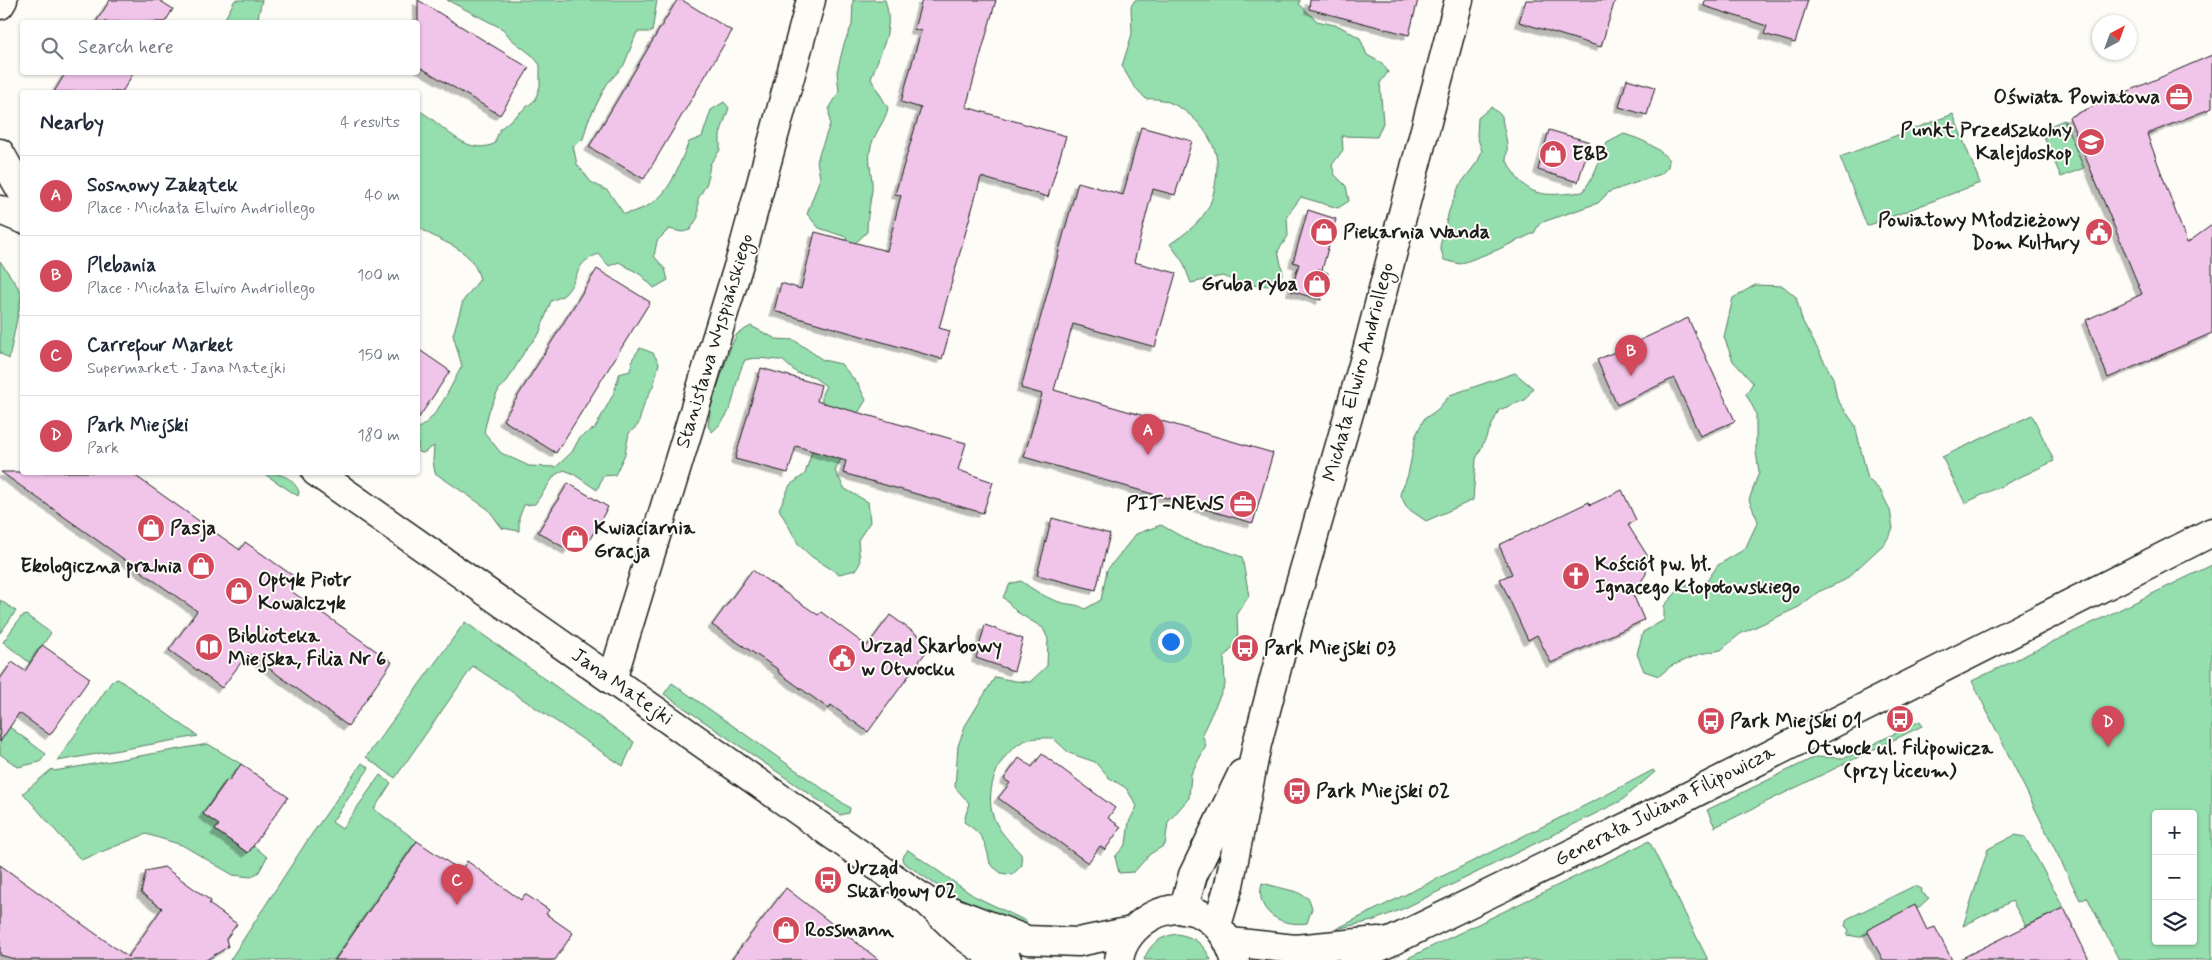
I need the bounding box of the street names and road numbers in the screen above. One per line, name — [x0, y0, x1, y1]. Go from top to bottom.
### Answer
street label: Stanisława Wyspiańskiego — [669, 230, 761, 452]
street label: Michała Elwiro Andriollego — [1317, 260, 1402, 485]
street label: Jana Matejki — [566, 642, 678, 732]
street label: Generała Juliana Filipowicza — [1550, 738, 1781, 873]

